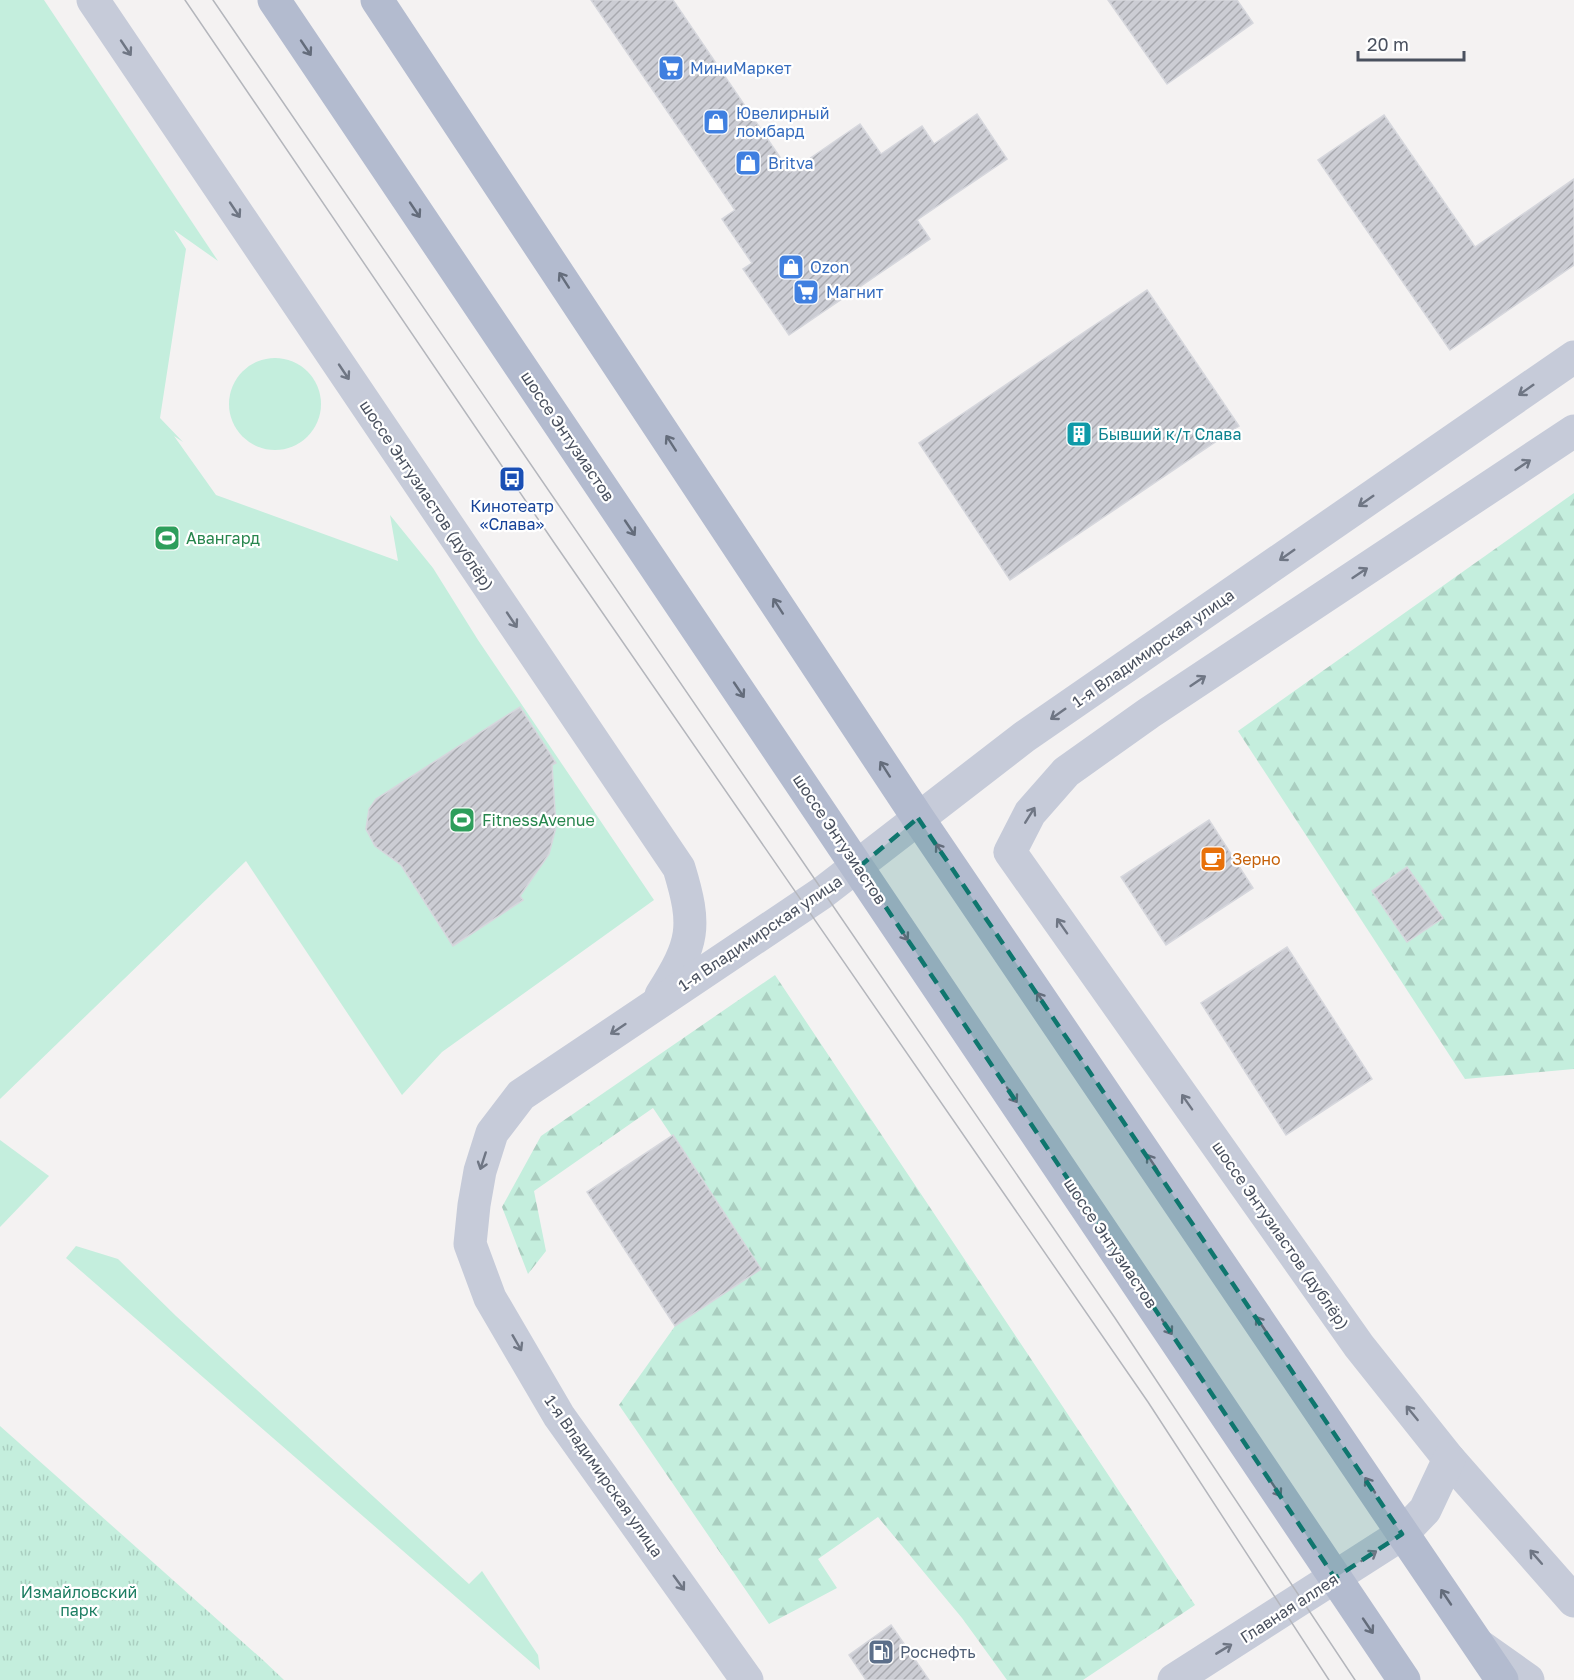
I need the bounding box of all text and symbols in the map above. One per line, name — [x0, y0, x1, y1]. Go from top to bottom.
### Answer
scale bar — [1358, 24, 1464, 62]
text: 20 m — [1367, 33, 1409, 55]
one-way arrow — [120, 40, 132, 56]
one-way arrow — [300, 40, 312, 56]
supermarket icon: МиниМаркет — [656, 53, 686, 83]
place label: МиниМаркет — [690, 58, 792, 78]
place label: Ювелирный ломбард — [736, 103, 830, 141]
shop icon: Ювелирный ломбард — [701, 107, 731, 137]
shop icon: Britva — [733, 148, 763, 178]
place label: Britva — [768, 153, 814, 173]
one-way arrow — [229, 201, 241, 218]
one-way arrow — [410, 201, 422, 218]
shop icon: Ozon — [776, 252, 806, 282]
place label: Ozon — [810, 257, 849, 277]
one-way arrow — [558, 272, 570, 289]
supermarket icon: Магнит — [791, 277, 821, 307]
place label: Магнит — [826, 282, 884, 302]
one-way arrow — [338, 363, 350, 379]
street label: шоссе Энтузиастов — [517, 367, 619, 505]
one-way arrow — [1518, 384, 1535, 396]
street label: шоссе Энтузиастов (дублёр) — [356, 396, 498, 594]
building icon: Бывший к/т Слава — [1064, 419, 1094, 449]
place label: Бывший к/т Слава — [1098, 424, 1241, 444]
one-way arrow — [665, 435, 677, 452]
one-way arrow — [1514, 459, 1531, 471]
bus stop icon: Кинотеатр «Слава» — [497, 464, 527, 494]
one-way arrow — [1358, 495, 1374, 507]
place label: Кинотеатр «Слава» — [470, 496, 554, 534]
one-way arrow — [624, 520, 636, 536]
sports icon: Авангард — [152, 523, 182, 553]
place label: Авангард — [186, 528, 260, 548]
one-way arrow — [1280, 549, 1296, 561]
one-way arrow — [1352, 567, 1368, 579]
street label: 1-я Владимирская улица — [1068, 584, 1238, 712]
one-way arrow — [772, 598, 784, 615]
one-way arrow — [506, 612, 518, 628]
one-way arrow — [1189, 675, 1206, 687]
one-way arrow — [733, 681, 745, 698]
one-way arrow — [1050, 708, 1066, 720]
one-way arrow — [879, 761, 891, 778]
street label: шоссе Энтузиастов — [789, 770, 891, 908]
sports icon: FitnessAvenue — [447, 805, 477, 835]
one-way arrow — [1024, 807, 1036, 824]
place label: FitnessAvenue — [482, 810, 595, 830]
one-way arrow — [935, 844, 947, 860]
cafe icon: Зерно — [1198, 844, 1228, 874]
place label: Зерно — [1232, 849, 1281, 869]
street label: 1-я Владимирская улица — [674, 871, 846, 995]
one-way arrow — [1056, 918, 1068, 935]
one-way arrow — [897, 924, 909, 941]
one-way arrow — [1036, 992, 1049, 1009]
one-way arrow — [610, 1022, 627, 1035]
one-way arrow — [1006, 1086, 1018, 1103]
one-way arrow — [1181, 1095, 1193, 1111]
street label: шоссе Энтузиастов (дублёр) — [1208, 1137, 1354, 1333]
one-way arrow — [477, 1151, 488, 1170]
one-way arrow — [1145, 1154, 1157, 1171]
street label: шоссе Энтузиастов — [1060, 1174, 1162, 1312]
one-way arrow — [1254, 1315, 1267, 1332]
one-way arrow — [1161, 1318, 1173, 1335]
one-way arrow — [511, 1335, 523, 1352]
street label: 1-я Владимирская улица — [540, 1391, 668, 1561]
one-way arrow — [1406, 1405, 1419, 1421]
one-way arrow — [1364, 1478, 1376, 1494]
one-way arrow — [1269, 1480, 1282, 1497]
one-way arrow — [1360, 1549, 1377, 1561]
one-way arrow — [1529, 1550, 1543, 1565]
street label: Главная аллея — [1236, 1569, 1342, 1647]
one-way arrow — [673, 1574, 685, 1590]
park label: Измайловский парк — [21, 1582, 137, 1620]
one-way arrow — [1440, 1590, 1452, 1606]
one-way arrow — [1362, 1617, 1374, 1634]
fuel station icon: Роснефть — [866, 1637, 896, 1667]
place label: Роснефть — [900, 1642, 976, 1662]
one-way arrow — [1215, 1643, 1232, 1655]

